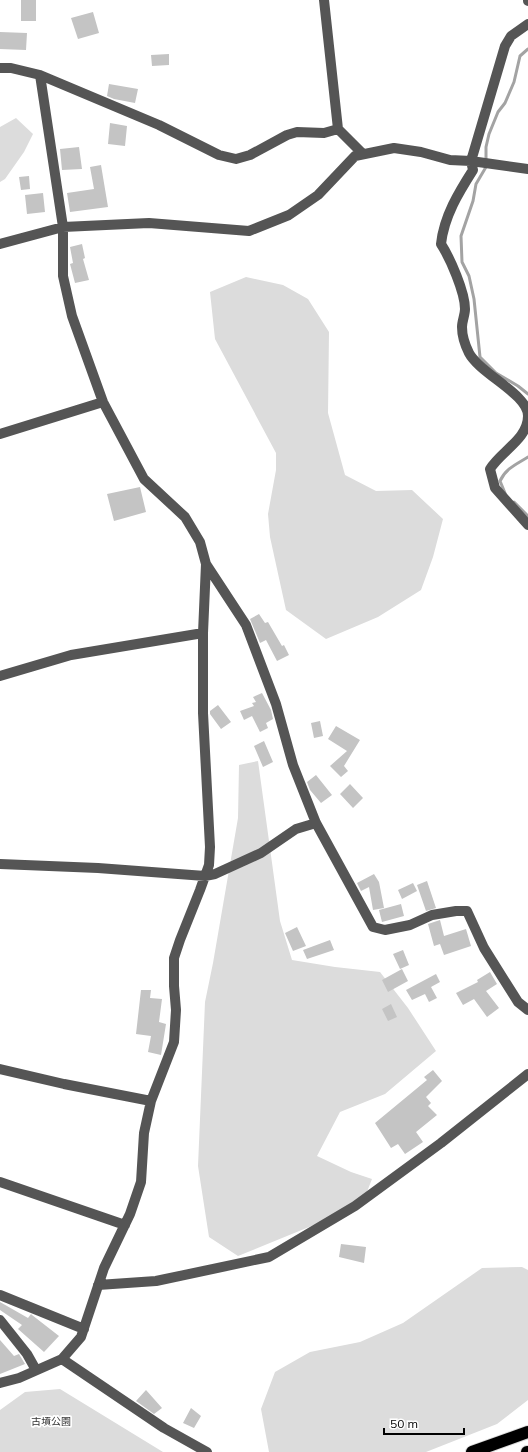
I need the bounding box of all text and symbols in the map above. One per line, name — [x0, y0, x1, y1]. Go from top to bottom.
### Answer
scale bar — [384, 1410, 464, 1436]
park label: 古墳公園 — [31, 1415, 71, 1428]
text: 50 m — [390, 1416, 418, 1431]

